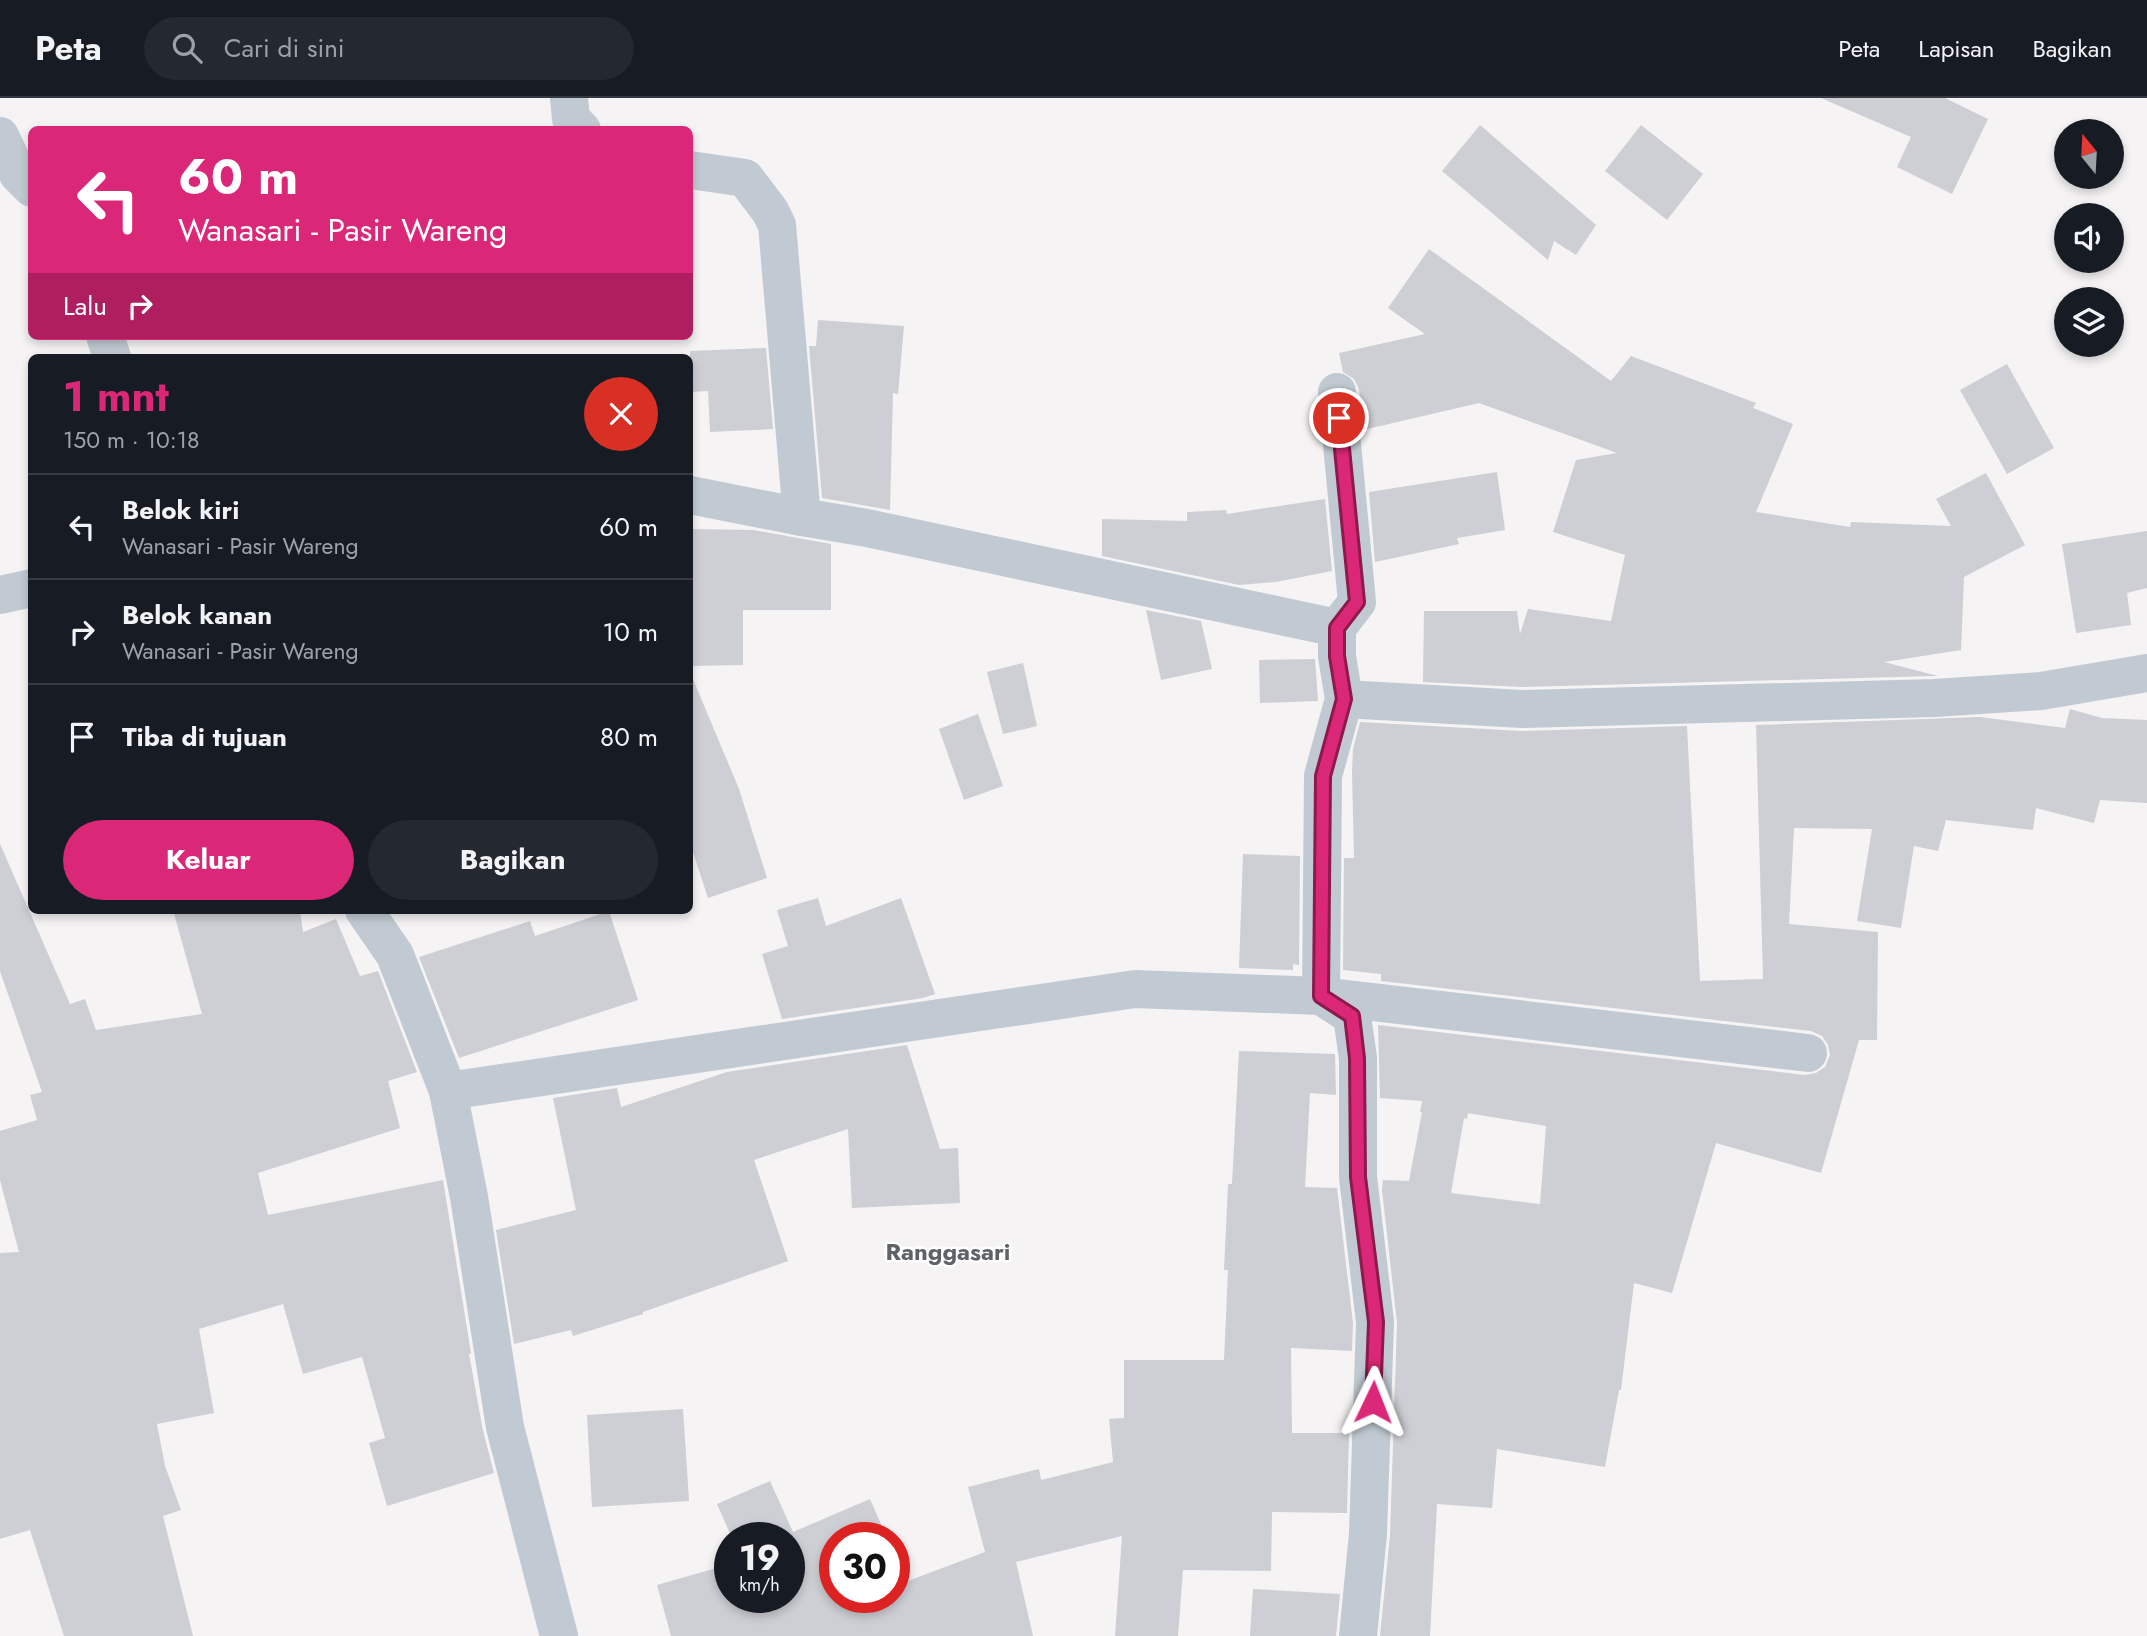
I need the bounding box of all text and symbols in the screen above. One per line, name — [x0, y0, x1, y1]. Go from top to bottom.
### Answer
search box — [144, 17, 634, 80]
text: Peta — [35, 25, 102, 72]
icon: search — [168, 29, 206, 67]
text: Cari di sini — [224, 29, 345, 67]
text: Peta — [1838, 31, 1880, 66]
text: Lapisan — [1918, 31, 1994, 66]
text: Bagikan — [2032, 31, 2112, 66]
north arrow — [2054, 119, 2124, 189]
map controls — [2054, 119, 2124, 357]
text: 60 m — [178, 142, 298, 212]
icon: left — [63, 154, 154, 245]
button: sound — [2054, 203, 2124, 273]
text: Wanasari - Pasir Wareng — [178, 207, 507, 253]
text: Lalu — [63, 287, 107, 325]
icon: right — [121, 287, 159, 325]
button: layers — [2054, 287, 2124, 357]
text: 1 mnt — [63, 366, 169, 427]
button: close — [584, 377, 658, 451]
pin — [1309, 388, 1369, 448]
icon: arrive — [1320, 399, 1358, 437]
text: 150 m · 10:18 — [63, 423, 200, 457]
text: Belok kiri — [122, 491, 239, 529]
icon: left — [63, 508, 101, 546]
text: 60 m — [599, 508, 658, 546]
text: Wanasari - Pasir Wareng — [122, 529, 359, 563]
text: Belok kanan — [122, 596, 272, 634]
icon: right — [63, 613, 101, 651]
text: 10 m — [603, 613, 658, 651]
text: Wanasari - Pasir Wareng — [122, 634, 359, 668]
icon: arrive — [63, 718, 101, 756]
text: Tiba di tujuan — [122, 718, 287, 756]
text: 80 m — [600, 718, 658, 756]
button: Keluar — [63, 820, 354, 900]
button: Bagikan — [368, 820, 658, 900]
district label: Ranggasari — [886, 1234, 1010, 1269]
position arrow — [1336, 1365, 1410, 1439]
speed limit sign: 30 — [819, 1522, 910, 1613]
text: 19 — [739, 1533, 780, 1583]
text: km/h — [739, 1572, 780, 1598]

